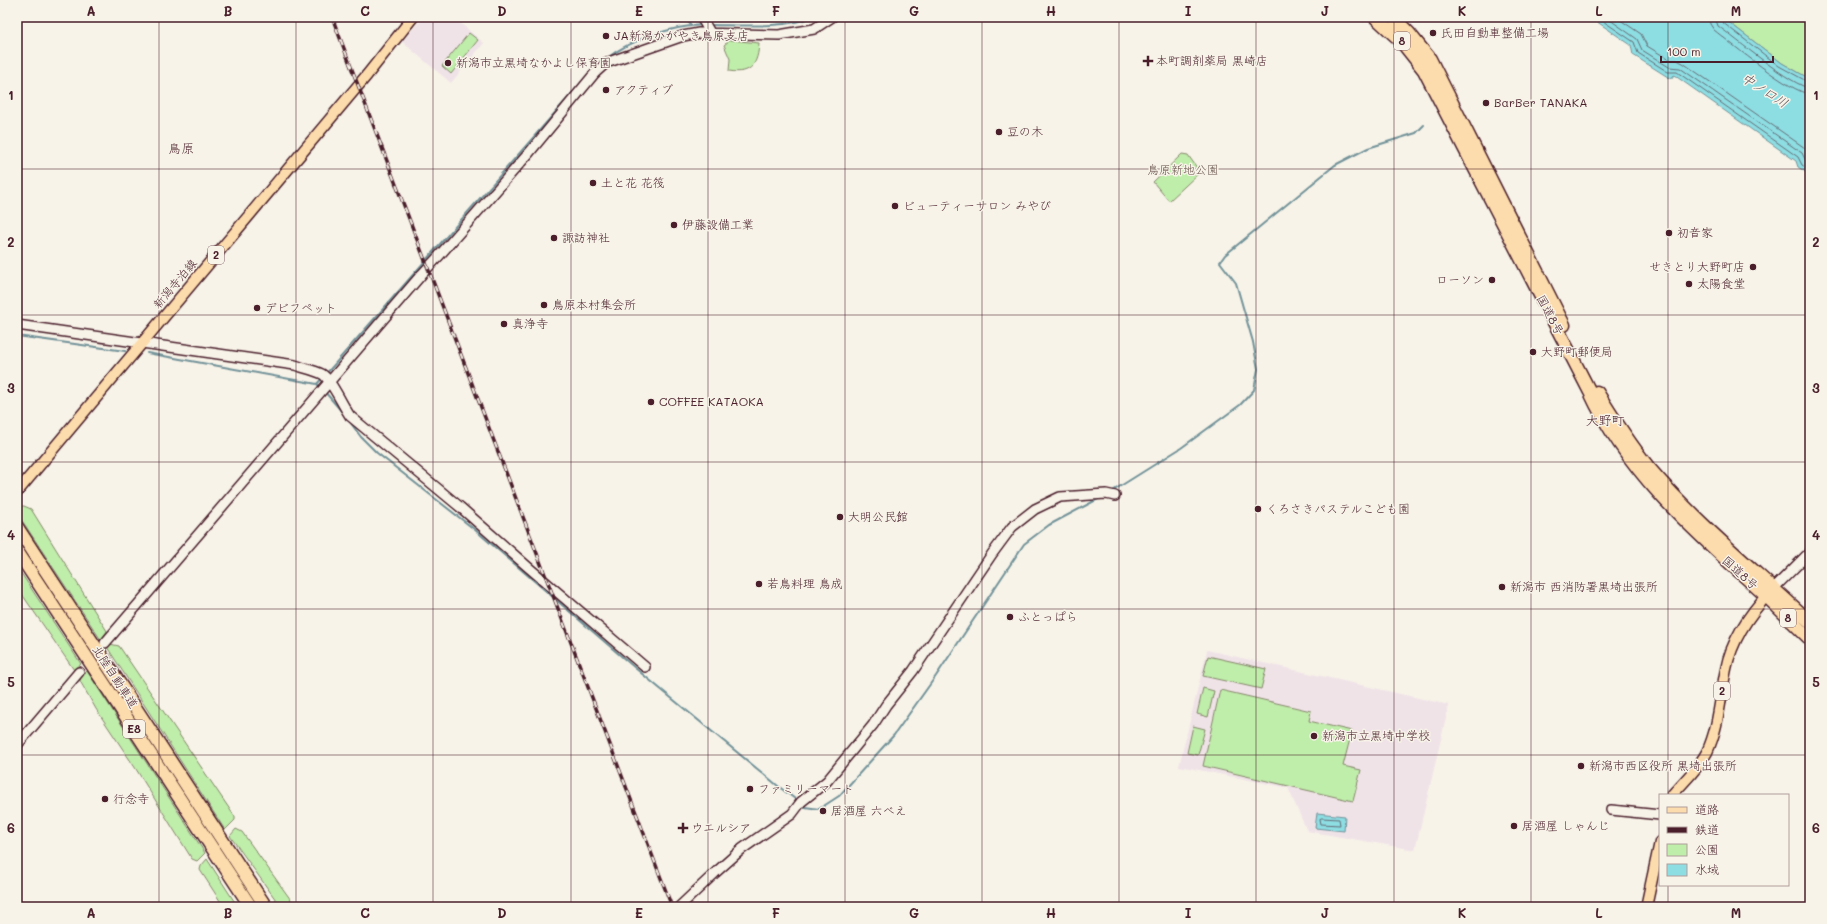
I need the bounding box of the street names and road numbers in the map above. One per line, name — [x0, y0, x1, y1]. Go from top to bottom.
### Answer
road number: 8 — [1394, 32, 1410, 50]
road number: 2 — [208, 246, 224, 264]
street label: 新潟寺泊線 — [149, 255, 200, 311]
street label: 国道8号 — [1534, 292, 1568, 337]
street label: 国道8号 — [1719, 552, 1762, 593]
road number: 8 — [1780, 609, 1796, 627]
street label: 北陸自動車道 — [90, 642, 142, 711]
road number: 2 — [1714, 682, 1730, 700]
road number: E8 — [123, 720, 145, 738]

